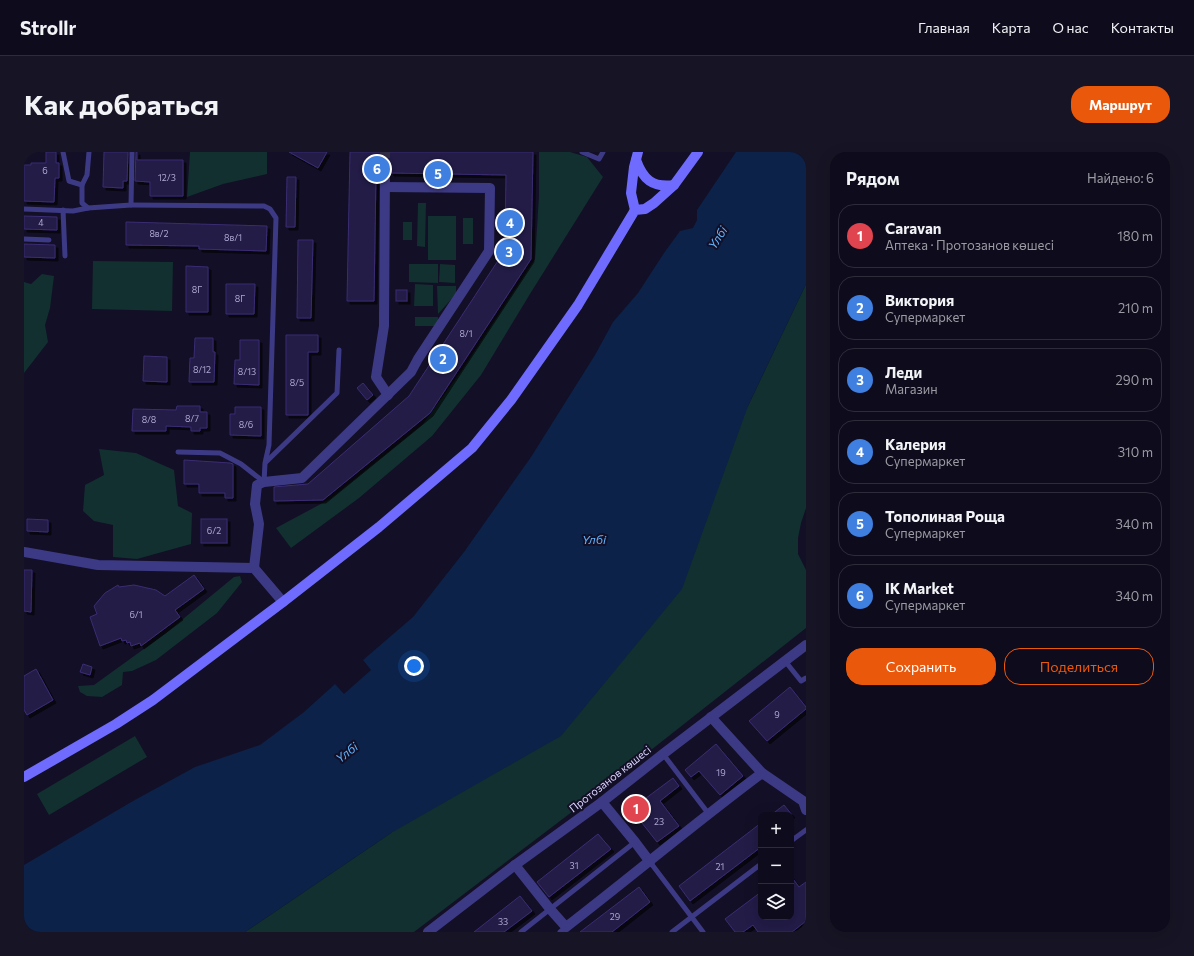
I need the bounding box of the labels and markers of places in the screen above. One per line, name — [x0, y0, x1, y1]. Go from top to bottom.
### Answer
pin: 6 — [364, 154, 390, 184]
pin: 5 — [425, 159, 451, 189]
pin: 4 — [497, 208, 523, 238]
pin: 3 — [496, 237, 522, 267]
pin: 2 — [430, 344, 456, 374]
pin: 1 — [623, 794, 649, 824]

